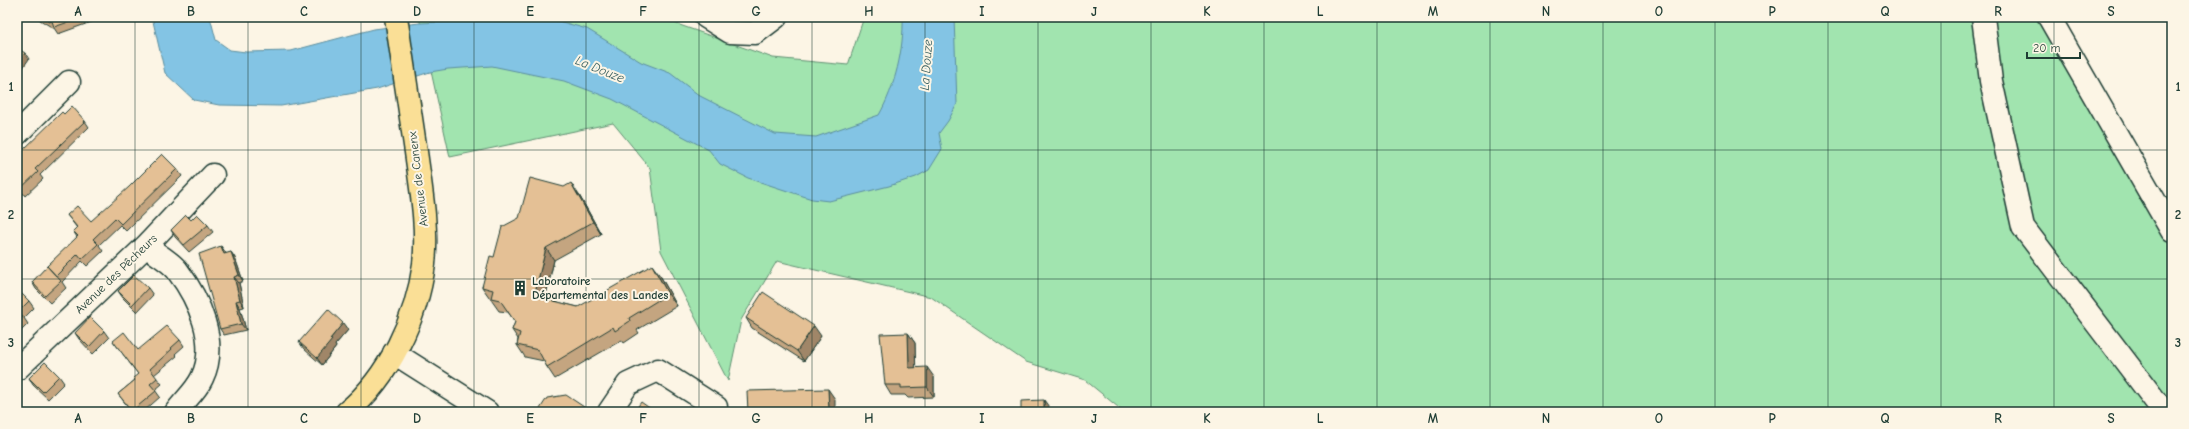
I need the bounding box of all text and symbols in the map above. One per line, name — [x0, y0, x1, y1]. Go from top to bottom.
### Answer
text: A — [74, 4, 82, 19]
text: B — [187, 4, 195, 19]
text: C — [300, 4, 308, 19]
text: D — [413, 4, 421, 19]
text: E — [526, 4, 534, 19]
text: F — [639, 4, 647, 19]
text: G — [751, 4, 761, 19]
text: H — [864, 4, 874, 19]
text: I — [979, 4, 985, 19]
text: J — [1091, 4, 1097, 19]
text: K — [1203, 4, 1211, 19]
text: L — [1317, 4, 1324, 19]
text: M — [1428, 4, 1439, 19]
text: N — [1542, 4, 1550, 19]
text: O — [1655, 4, 1663, 19]
text: P — [1768, 4, 1776, 19]
text: Q — [1880, 4, 1890, 19]
text: R — [1994, 4, 2002, 19]
text: S — [2107, 4, 2115, 19]
scale bar — [2027, 34, 2080, 60]
water label: La Douze — [917, 38, 935, 91]
text: 20 m — [2033, 41, 2061, 55]
water label: La Douze — [573, 52, 627, 86]
text: 1 — [8, 79, 14, 94]
text: 1 — [2175, 79, 2181, 94]
street label: Avenue de Canenx — [405, 130, 431, 227]
text: 2 — [8, 207, 14, 222]
text: 2 — [2175, 207, 2181, 222]
street label: Avenue des Pêcheurs — [72, 231, 160, 317]
place label: Laboratoire Départemental des Landes — [532, 274, 668, 302]
building icon: Laboratoire Départemental des Landes — [511, 279, 529, 297]
text: 3 — [8, 335, 14, 350]
text: 3 — [2175, 335, 2181, 350]
text: A — [74, 411, 82, 426]
text: B — [187, 411, 195, 426]
text: C — [300, 411, 308, 426]
text: D — [413, 411, 421, 426]
text: E — [526, 411, 534, 426]
text: F — [639, 411, 647, 426]
text: G — [751, 411, 761, 426]
text: H — [864, 411, 874, 426]
text: I — [979, 411, 985, 426]
text: J — [1091, 411, 1097, 426]
text: K — [1203, 411, 1211, 426]
text: L — [1317, 411, 1324, 426]
text: M — [1428, 411, 1439, 426]
text: N — [1542, 411, 1550, 426]
text: O — [1655, 411, 1663, 426]
text: P — [1768, 411, 1776, 426]
text: Q — [1880, 411, 1890, 426]
text: R — [1994, 411, 2002, 426]
text: S — [2107, 411, 2115, 426]

